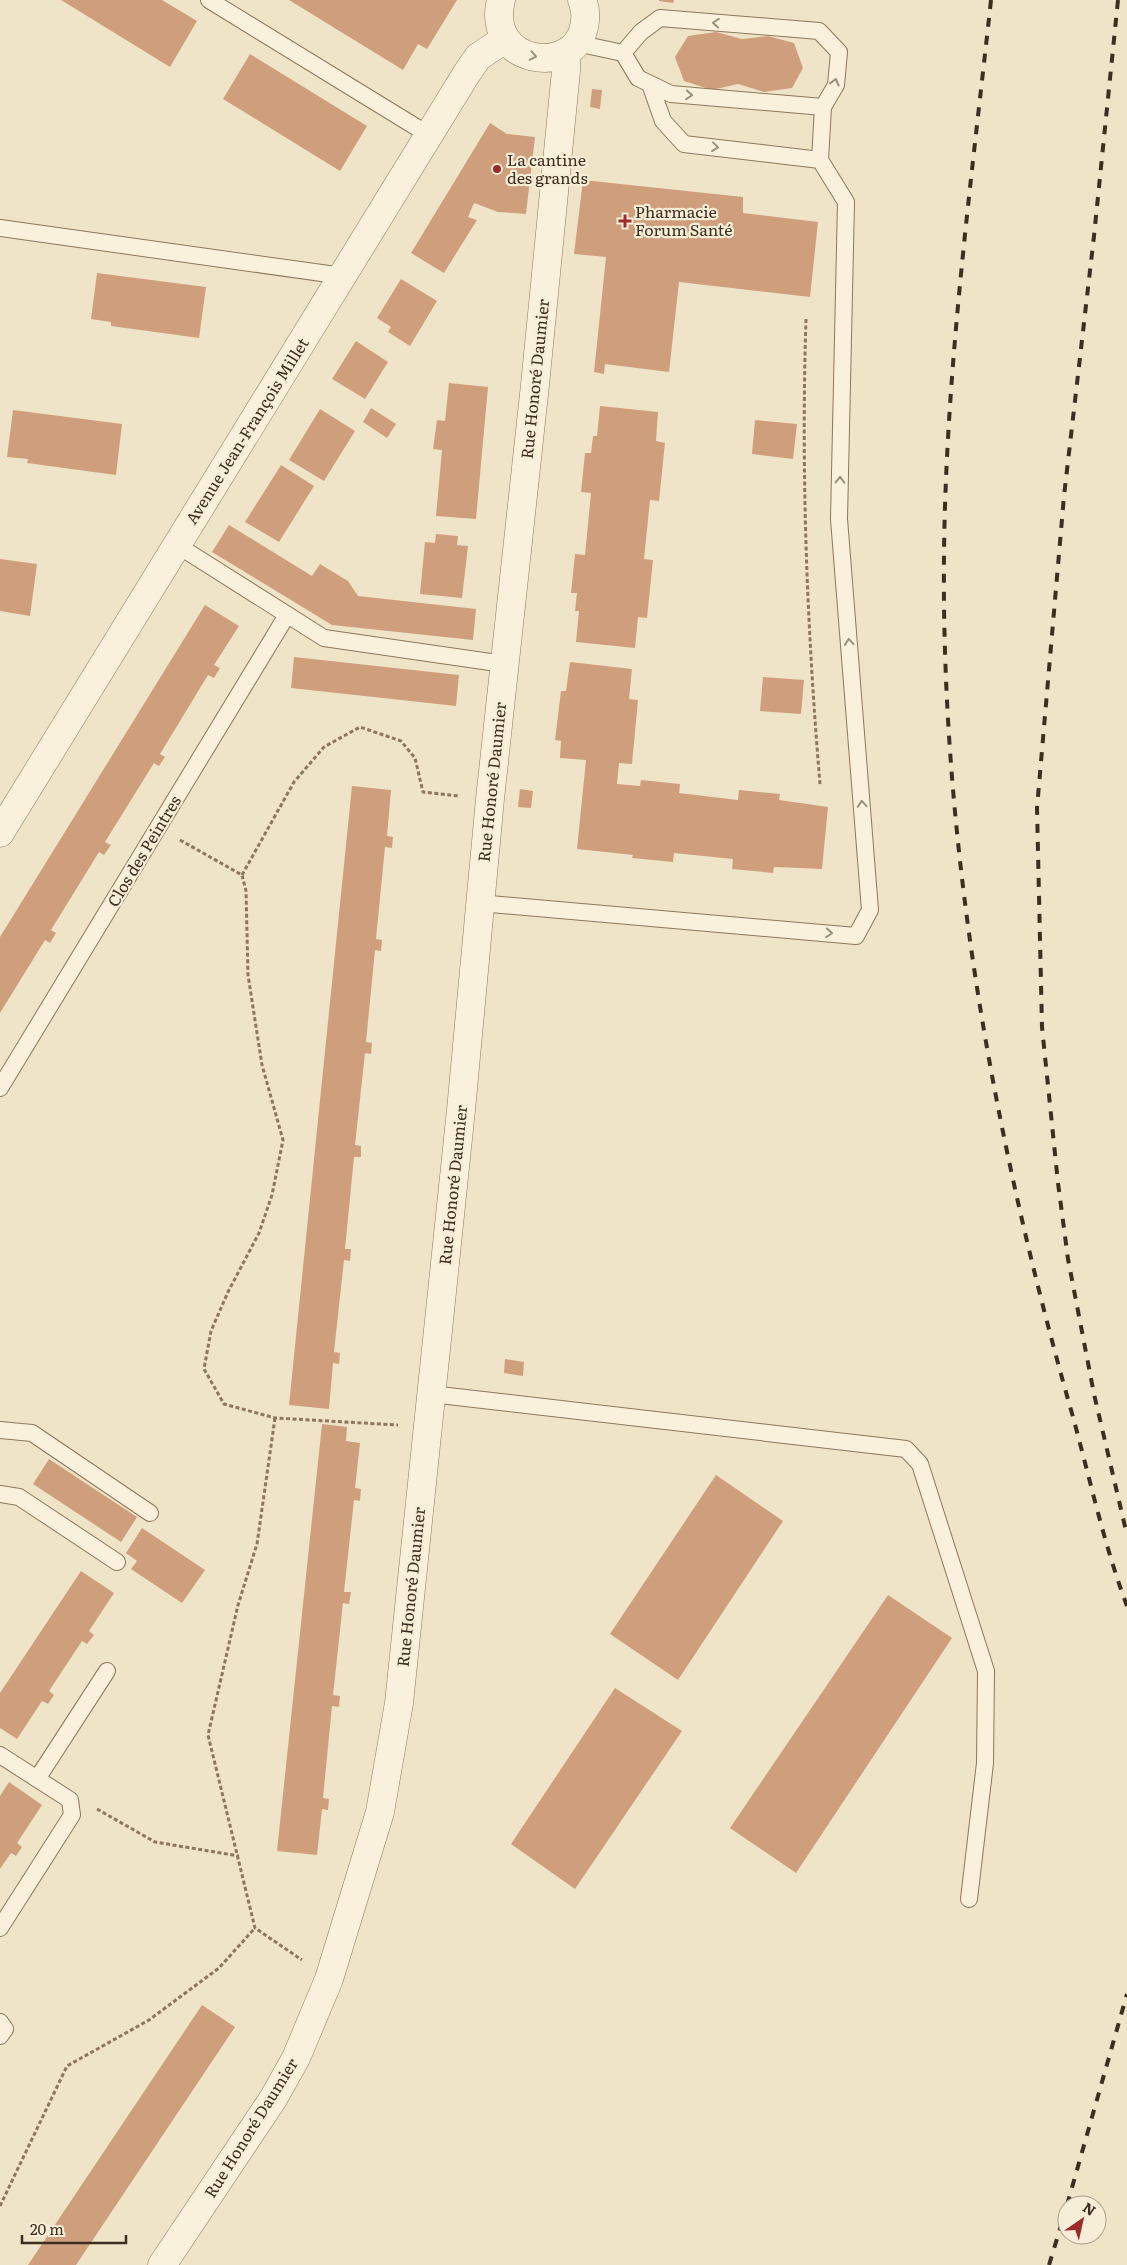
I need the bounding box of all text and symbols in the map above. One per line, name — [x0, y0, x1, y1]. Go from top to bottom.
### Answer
one-way arrow — [712, 18, 720, 29]
one-way arrow — [528, 51, 537, 61]
one-way arrow — [829, 78, 840, 87]
one-way arrow — [685, 89, 693, 100]
one-way arrow — [711, 142, 719, 152]
place label: La cantine des grands — [507, 147, 588, 189]
marker: La cantine des grands — [491, 163, 503, 175]
place label: Pharmacie Forum Santé — [635, 199, 733, 241]
marker: Pharmacie Forum Santé — [619, 215, 631, 227]
street label: Rue Honoré Daumier — [514, 297, 554, 460]
street label: Avenue Jean-François Millet — [179, 332, 314, 528]
one-way arrow — [834, 476, 845, 484]
one-way arrow — [844, 638, 855, 646]
street label: Rue Honoré Daumier — [471, 700, 511, 863]
street label: Clos des Peintres — [100, 790, 186, 911]
one-way arrow — [856, 800, 867, 808]
one-way arrow — [825, 928, 833, 939]
street label: Rue Honoré Daumier — [432, 1103, 472, 1266]
street label: Rue Honoré Daumier — [390, 1505, 430, 1668]
street label: Rue Honoré Daumier — [197, 2053, 303, 2202]
north arrow — [1057, 2195, 1107, 2245]
text: N — [1079, 2197, 1100, 2220]
scale bar — [22, 2212, 126, 2244]
text: 20 m — [30, 2217, 64, 2240]

